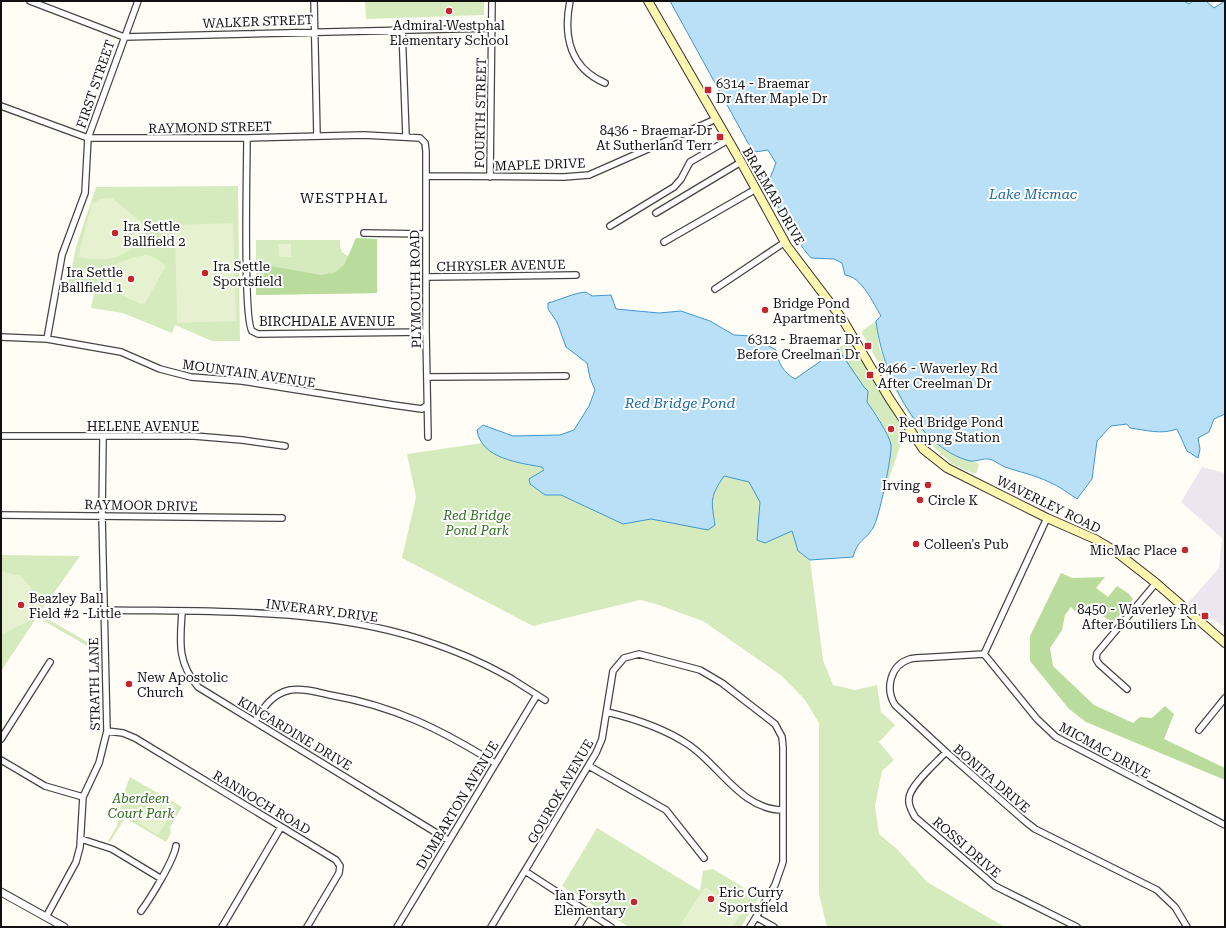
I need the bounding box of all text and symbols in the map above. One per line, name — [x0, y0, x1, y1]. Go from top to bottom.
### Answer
marker: Admiral Westphal Elementary School — [444, 6, 454, 16]
street label: WALKER STREET — [202, 12, 314, 31]
place label: Admiral Westphal Elementary School — [389, 18, 509, 48]
street label: FIRST STREET — [73, 38, 118, 130]
street label: FOURTH STREET — [472, 57, 489, 169]
place label: 6314 - Braemar Dr After Maple Dr — [716, 76, 828, 106]
marker: 6314 - Braemar Dr After Maple Dr — [703, 85, 713, 95]
street label: RAYMOND STREET — [148, 119, 272, 136]
place label: 8436 - Braemar Dr At Sutherland Terr — [596, 123, 713, 153]
marker: 8436 - Braemar Dr At Sutherland Terr — [715, 132, 725, 142]
street label: BRAEMAR DRIVE — [739, 145, 808, 248]
street label: MAPLE DRIVE — [494, 155, 586, 174]
water label: Lake Micmac — [988, 186, 1078, 202]
district label: WESTPHAL — [300, 190, 388, 206]
place label: Ira Settle Ballfield 2 — [123, 219, 185, 249]
marker: Ira Settle Ballfield 2 — [110, 228, 120, 238]
street label: PLYMOUTH ROAD — [407, 230, 424, 348]
street label: CHRYSLER AVENUE — [436, 257, 566, 274]
place label: Ira Settle Sportsfield — [213, 259, 283, 289]
place label: Ira Settle Ballfield 1 — [61, 265, 123, 295]
marker: Ira Settle Sportsfield — [200, 268, 210, 278]
marker: Ira Settle Ballfield 1 — [126, 274, 136, 284]
place label: Bridge Pond Apartments — [773, 296, 850, 326]
marker: Bridge Pond Apartments — [760, 305, 770, 315]
street label: BIRCHDALE AVENUE — [259, 314, 395, 329]
place label: 6312 - Braemar Dr Before Creelman Dr — [737, 332, 861, 362]
marker: 6312 - Braemar Dr Before Creelman Dr — [863, 341, 873, 351]
street label: MOUNTAIN AVENUE — [181, 357, 317, 390]
place label: 8466 - Waverley Rd After Creelman Dr — [878, 361, 998, 391]
marker: 8466 - Waverley Rd After Creelman Dr — [865, 370, 875, 380]
water label: Red Bridge Pond — [624, 395, 736, 411]
place label: Red Bridge Pond Pumpng Station — [899, 415, 1004, 445]
street label: HELENE AVENUE — [87, 419, 199, 434]
marker: Red Bridge Pond Pumpng Station — [886, 424, 896, 434]
street label: WAVERLEY ROAD — [994, 473, 1103, 536]
place label: Irving — [882, 478, 921, 493]
marker: Irving — [923, 480, 933, 490]
place label: Circle K — [928, 493, 979, 508]
marker: Circle K — [915, 495, 925, 505]
street label: RAYMOOR DRIVE — [84, 497, 198, 514]
park label: Red Bridge Pond Park — [442, 508, 511, 538]
place label: Colleen's Pub — [924, 537, 1009, 552]
marker: Colleen's Pub — [911, 539, 921, 549]
place label: MicMac Place — [1090, 543, 1177, 558]
marker: MicMac Place — [1180, 545, 1190, 555]
place label: Beazley Ball Field #2 -Little — [29, 591, 121, 621]
street label: INVERARY DRIVE — [265, 596, 379, 625]
marker: Beazley Ball Field #2 -Little — [16, 600, 26, 610]
place label: 8450 - Waverley Rd After Boutiliers Ln — [1077, 602, 1198, 632]
marker: 8450 - Waverley Rd After Boutiliers Ln — [1200, 611, 1210, 621]
street label: STRATH LANE — [86, 637, 103, 731]
place label: New Apostolic Church — [137, 670, 228, 700]
marker: New Apostolic Church — [124, 679, 134, 689]
street label: KINCARDINE DRIVE — [235, 693, 355, 773]
street label: MICMAC DRIVE — [1057, 719, 1153, 782]
street label: GOUROK AVENUE — [524, 736, 596, 846]
street label: DUMBARTON AVENUE — [413, 738, 502, 872]
street label: BONITA DRIVE — [950, 741, 1033, 816]
street label: RANNOCH ROAD — [210, 767, 313, 837]
park label: Aberdeen Court Park — [108, 791, 175, 821]
street label: ROSSI DRIVE — [930, 814, 1004, 881]
place label: Eric Curry Sportsfield — [719, 885, 789, 915]
place label: Ian Forsyth Elementary — [554, 888, 627, 918]
marker: Eric Curry Sportsfield — [706, 894, 716, 904]
marker: Ian Forsyth Elementary — [629, 897, 639, 907]

